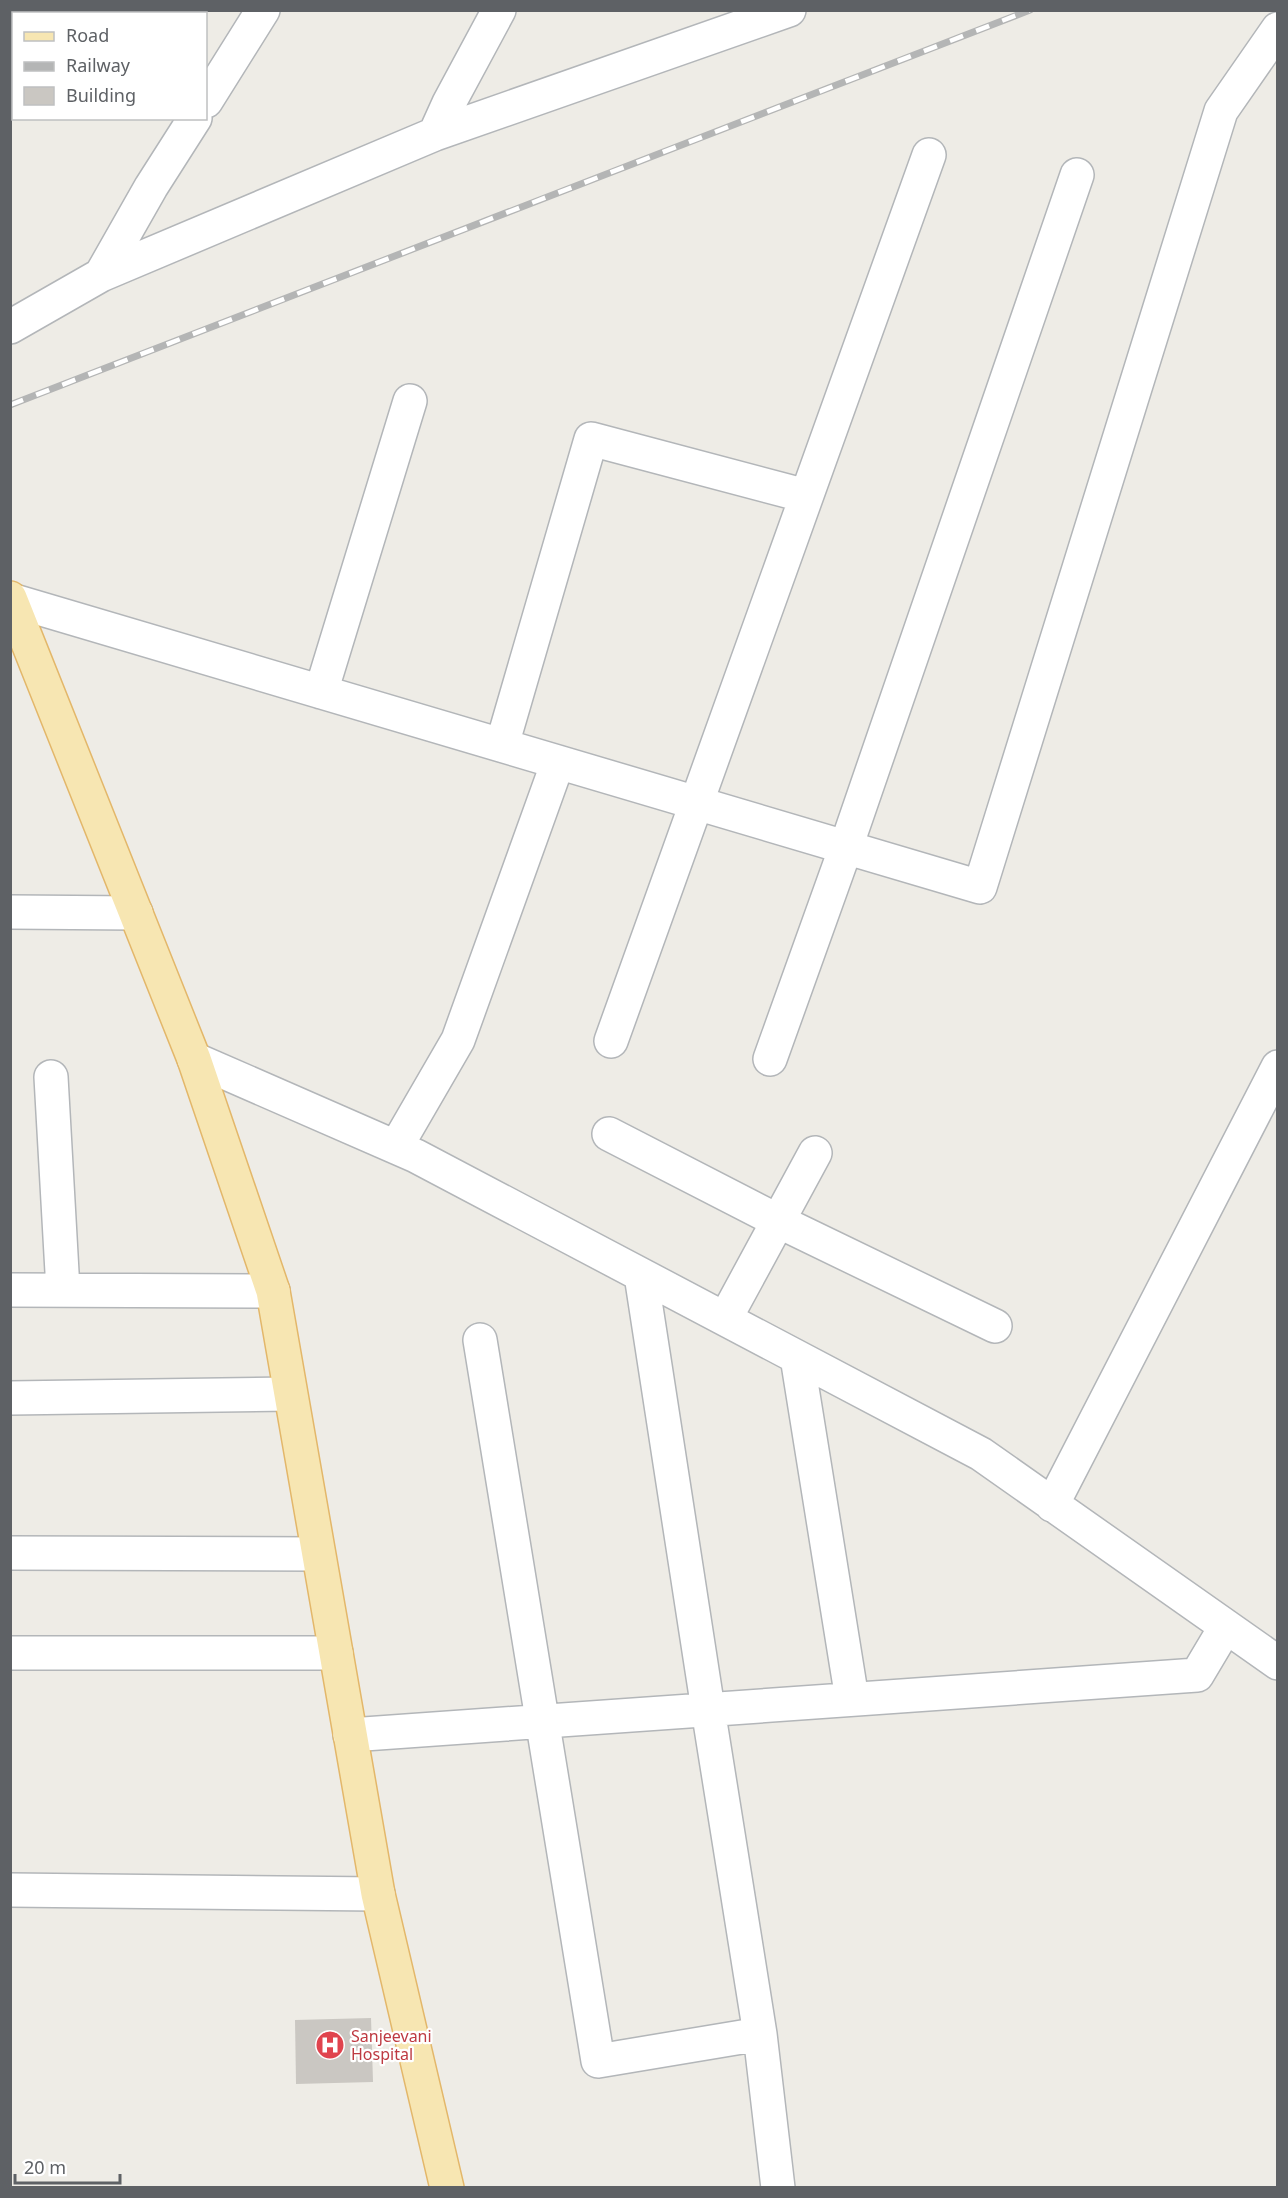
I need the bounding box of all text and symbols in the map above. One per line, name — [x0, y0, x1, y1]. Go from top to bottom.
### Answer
legend — [12, 12, 207, 120]
text: Road — [66, 23, 109, 47]
text: Railway — [66, 53, 131, 77]
text: Building — [66, 83, 136, 107]
place label: Sanjeevani Hospital — [351, 2025, 432, 2065]
hospital icon: Sanjeevani Hospital — [314, 2029, 346, 2061]
scale bar — [15, 2147, 120, 2185]
text: 20 m — [24, 2155, 66, 2179]

